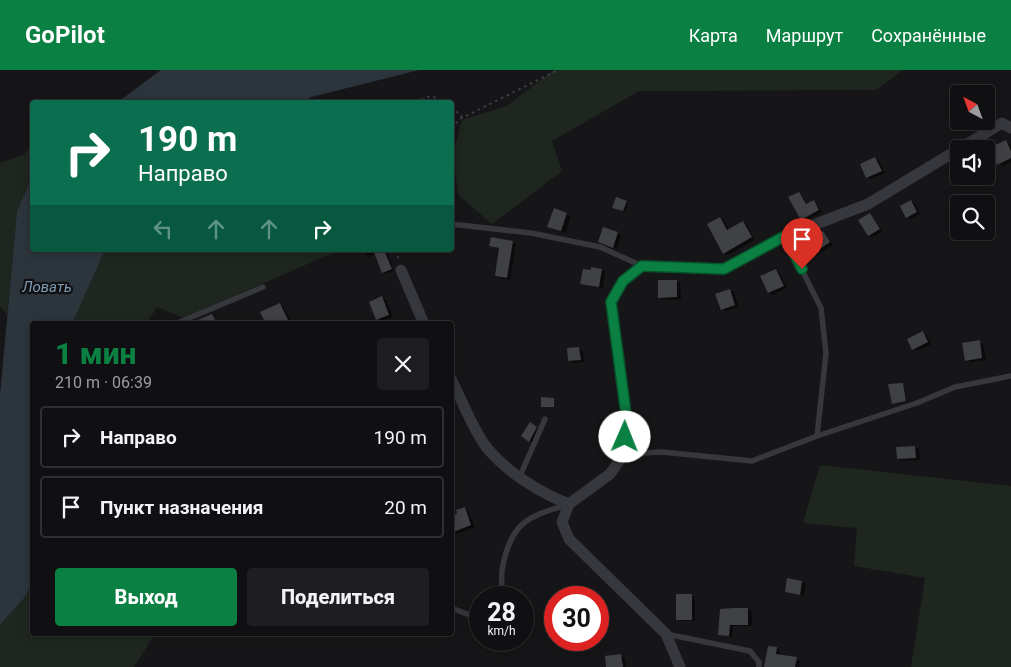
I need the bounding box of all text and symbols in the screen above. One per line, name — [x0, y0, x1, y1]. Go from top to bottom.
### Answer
text: GoPilot — [25, 21, 105, 49]
text: Карта — [689, 25, 738, 46]
text: Маршрут — [766, 25, 843, 46]
text: Сохранённые — [871, 25, 986, 46]
north arrow — [950, 85, 995, 130]
map controls — [950, 85, 995, 240]
text: 190 m — [138, 119, 237, 160]
icon: right — [55, 120, 120, 185]
button: sound — [950, 140, 995, 185]
text: Направо — [138, 161, 228, 186]
button: search — [950, 195, 995, 240]
icon: left — [149, 215, 177, 243]
icon: ahead — [202, 215, 230, 243]
icon: ahead — [255, 215, 283, 243]
icon: right — [308, 215, 336, 243]
pin — [781, 218, 823, 269]
icon: arrive — [788, 225, 816, 253]
water label: Ловать — [21, 278, 72, 296]
text: 1 мин — [55, 336, 136, 371]
button: close — [377, 338, 429, 390]
text: 210 m · 06:39 — [55, 373, 152, 392]
position arrow — [598, 410, 650, 462]
icon: right — [57, 423, 85, 451]
text: Направо — [100, 426, 177, 449]
text: 190 m — [374, 426, 427, 449]
icon: arrive — [57, 493, 85, 521]
text: Пункт назначения — [100, 496, 263, 519]
text: 20 m — [384, 496, 427, 519]
button: Выход — [55, 568, 237, 626]
button: Поделиться — [247, 568, 429, 626]
speed limit sign: 30 — [544, 586, 609, 651]
text: 28 — [487, 598, 516, 627]
text: km/h — [487, 624, 516, 638]

